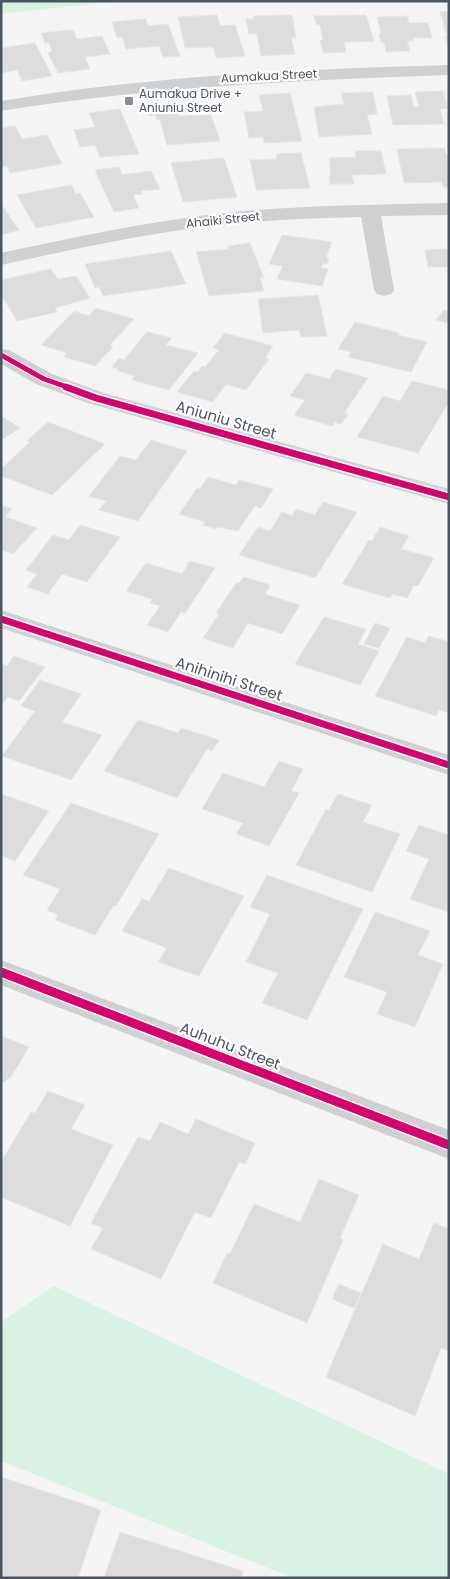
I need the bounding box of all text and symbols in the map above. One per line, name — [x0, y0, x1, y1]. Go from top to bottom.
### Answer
street label: Aumakua Street — [220, 64, 318, 87]
place label: Aumakua Drive + Aniuniu Street — [139, 85, 242, 116]
marker: Aumakua Drive + Aniuniu Street — [123, 95, 135, 107]
street label: Ahaiki Street — [185, 207, 261, 232]
street label: Aniuniu Street — [173, 395, 279, 444]
street label: Anihinihi Street — [173, 651, 285, 706]
street label: Auhuhu Street — [177, 1017, 283, 1074]

